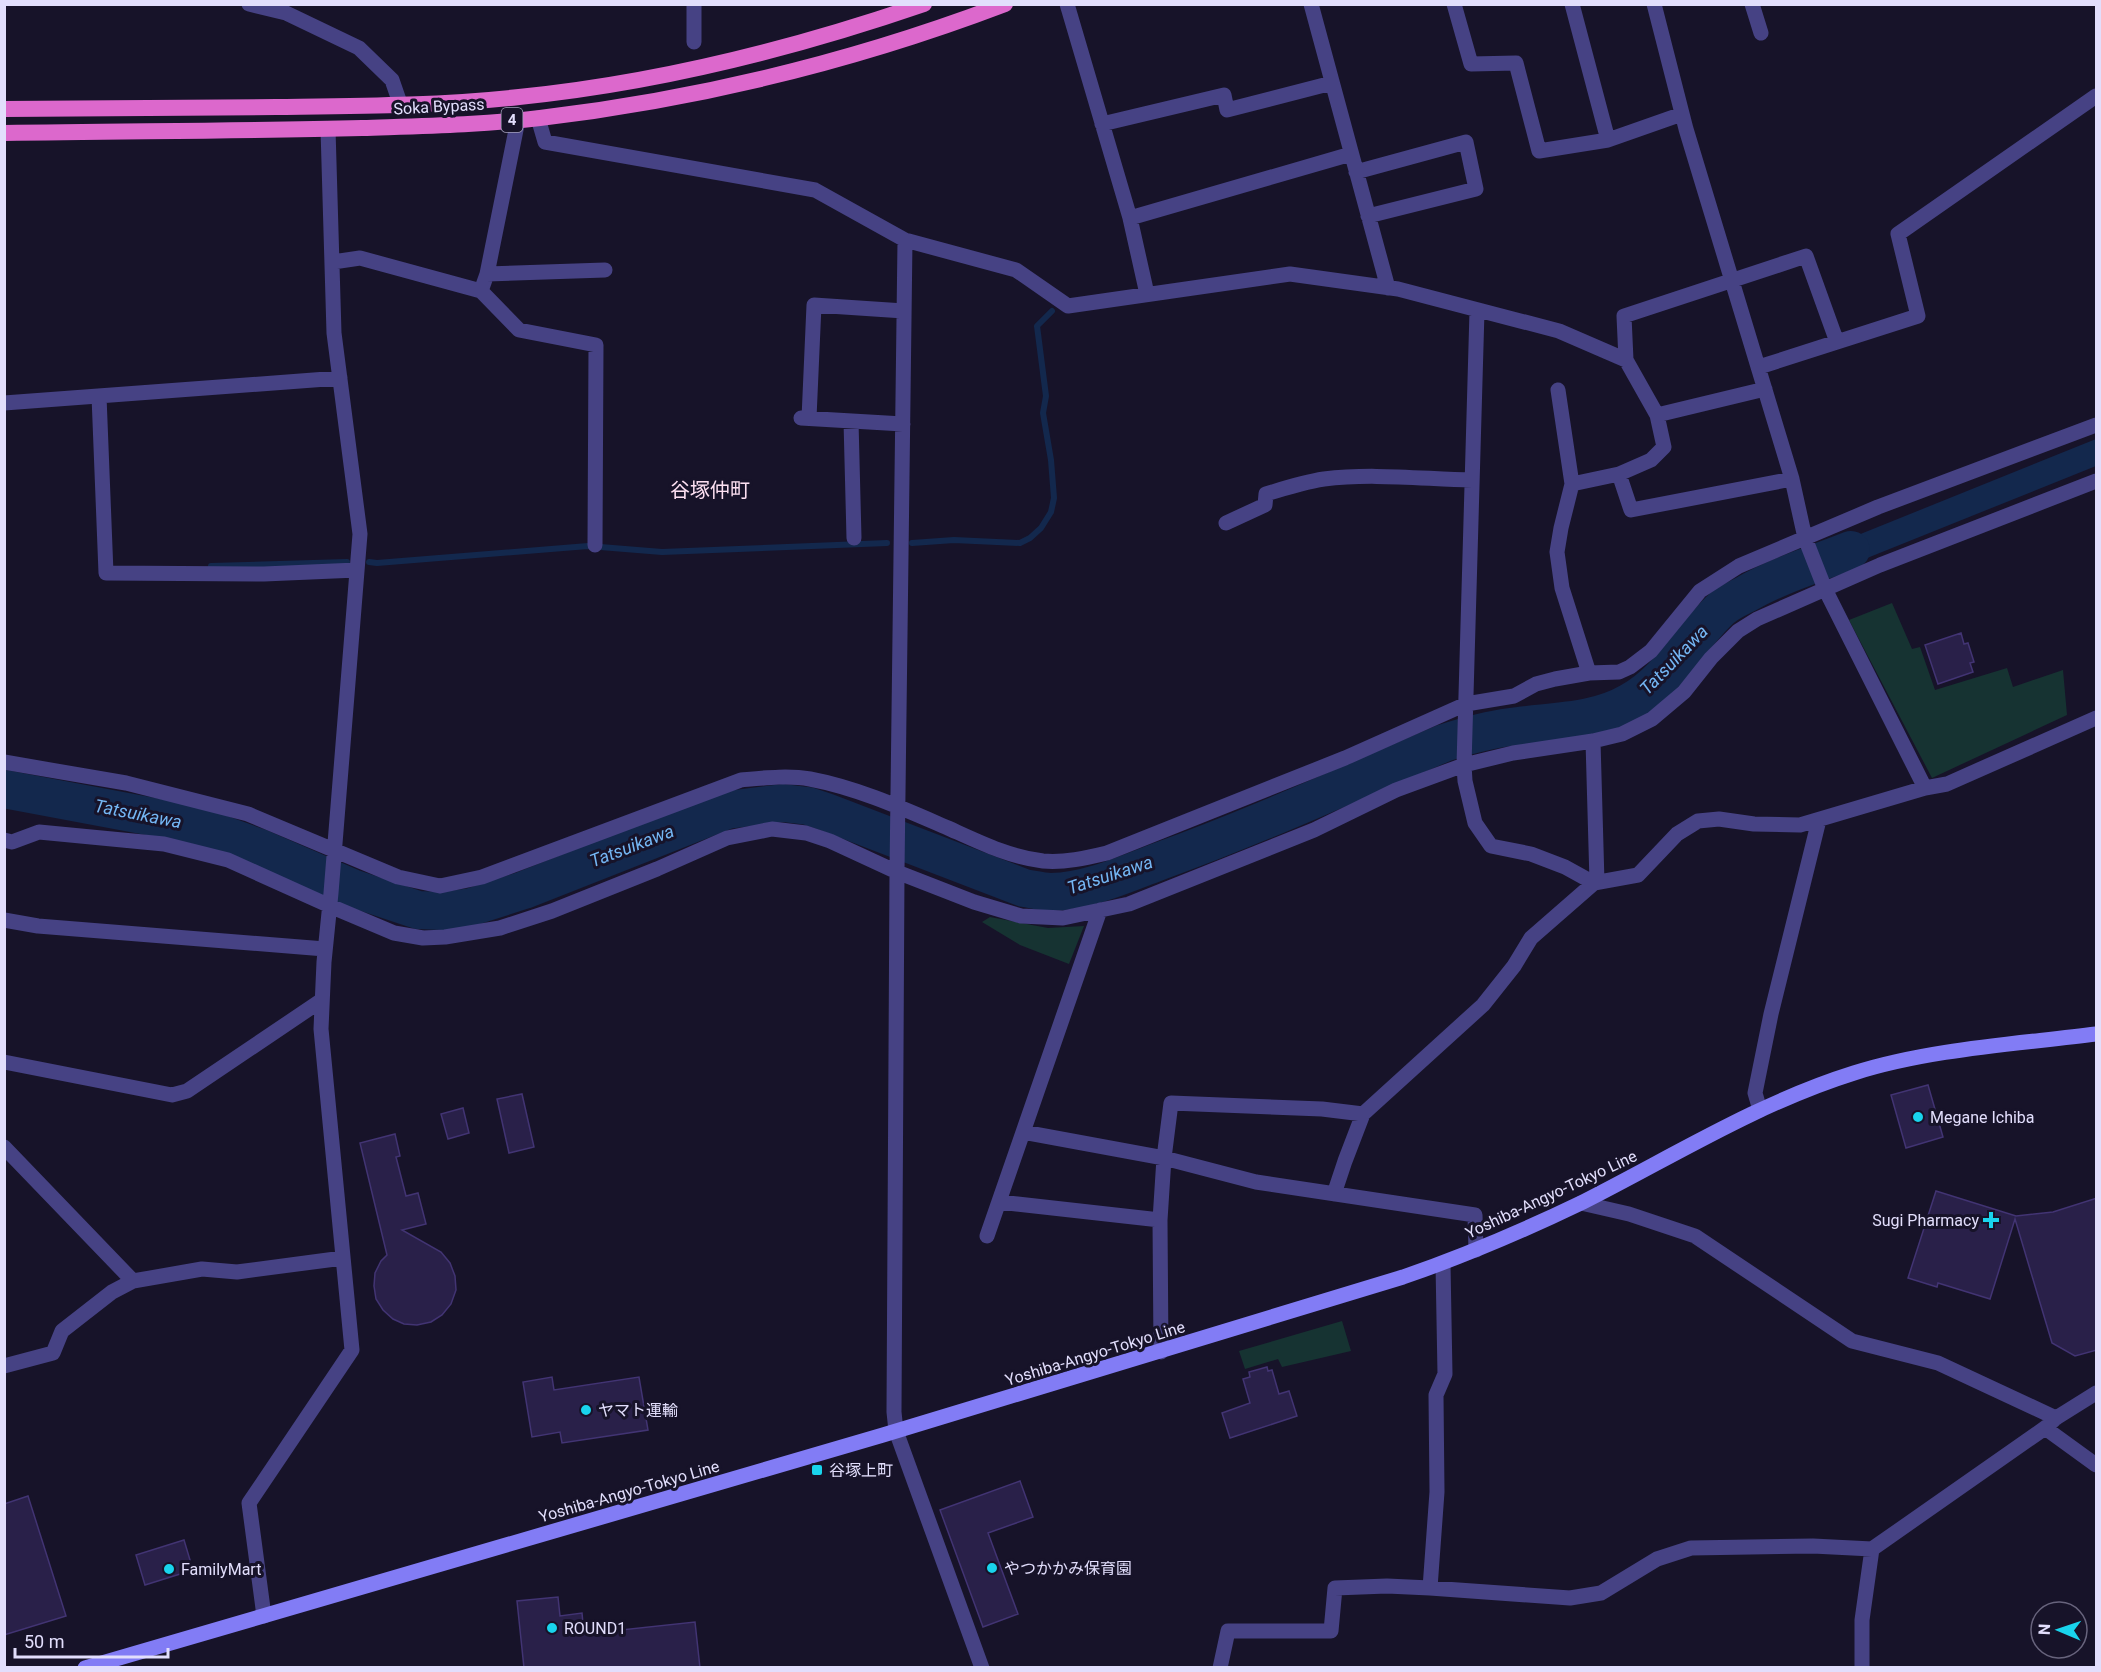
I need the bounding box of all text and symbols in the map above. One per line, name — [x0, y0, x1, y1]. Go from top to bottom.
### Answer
street label: Soka Bypass — [393, 95, 485, 118]
road number: 4 — [502, 108, 522, 132]
district label: 谷塚仲町 — [670, 478, 750, 502]
water label: Tatsuikawa — [1635, 621, 1712, 699]
water label: Tatsuikawa — [93, 795, 184, 832]
water label: Tatsuikawa — [587, 820, 677, 871]
water label: Tatsuikawa — [1065, 851, 1155, 898]
place label: Megane Ichiba — [1930, 1108, 2035, 1127]
marker: Megane Ichiba — [1911, 1110, 1925, 1124]
street label: Yoshiba-Angyo-Tokyo Line — [1462, 1146, 1640, 1243]
place label: Sugi Pharmacy — [1872, 1211, 1979, 1230]
marker: Sugi Pharmacy — [1984, 1213, 1998, 1227]
street label: Yoshiba-Angyo-Tokyo Line — [1003, 1317, 1187, 1390]
place label: ヤマト運輸 — [598, 1401, 678, 1420]
marker: ヤマト運輸 — [579, 1403, 593, 1417]
street label: Yoshiba-Angyo-Tokyo Line — [537, 1457, 722, 1526]
place label: 谷塚上町 — [829, 1461, 893, 1480]
marker: 谷塚上町 — [810, 1463, 824, 1477]
place label: やつかかみ保育園 — [1004, 1559, 1132, 1578]
place label: FamilyMart — [181, 1560, 261, 1579]
marker: やつかかみ保育園 — [985, 1561, 999, 1575]
marker: FamilyMart — [162, 1562, 176, 1576]
north arrow — [2029, 1600, 2089, 1660]
place label: ROUND1 — [564, 1619, 626, 1638]
scale bar — [15, 1621, 168, 1659]
marker: ROUND1 — [545, 1621, 559, 1635]
text: N — [2035, 1624, 2054, 1635]
text: 50 m — [24, 1631, 64, 1652]

